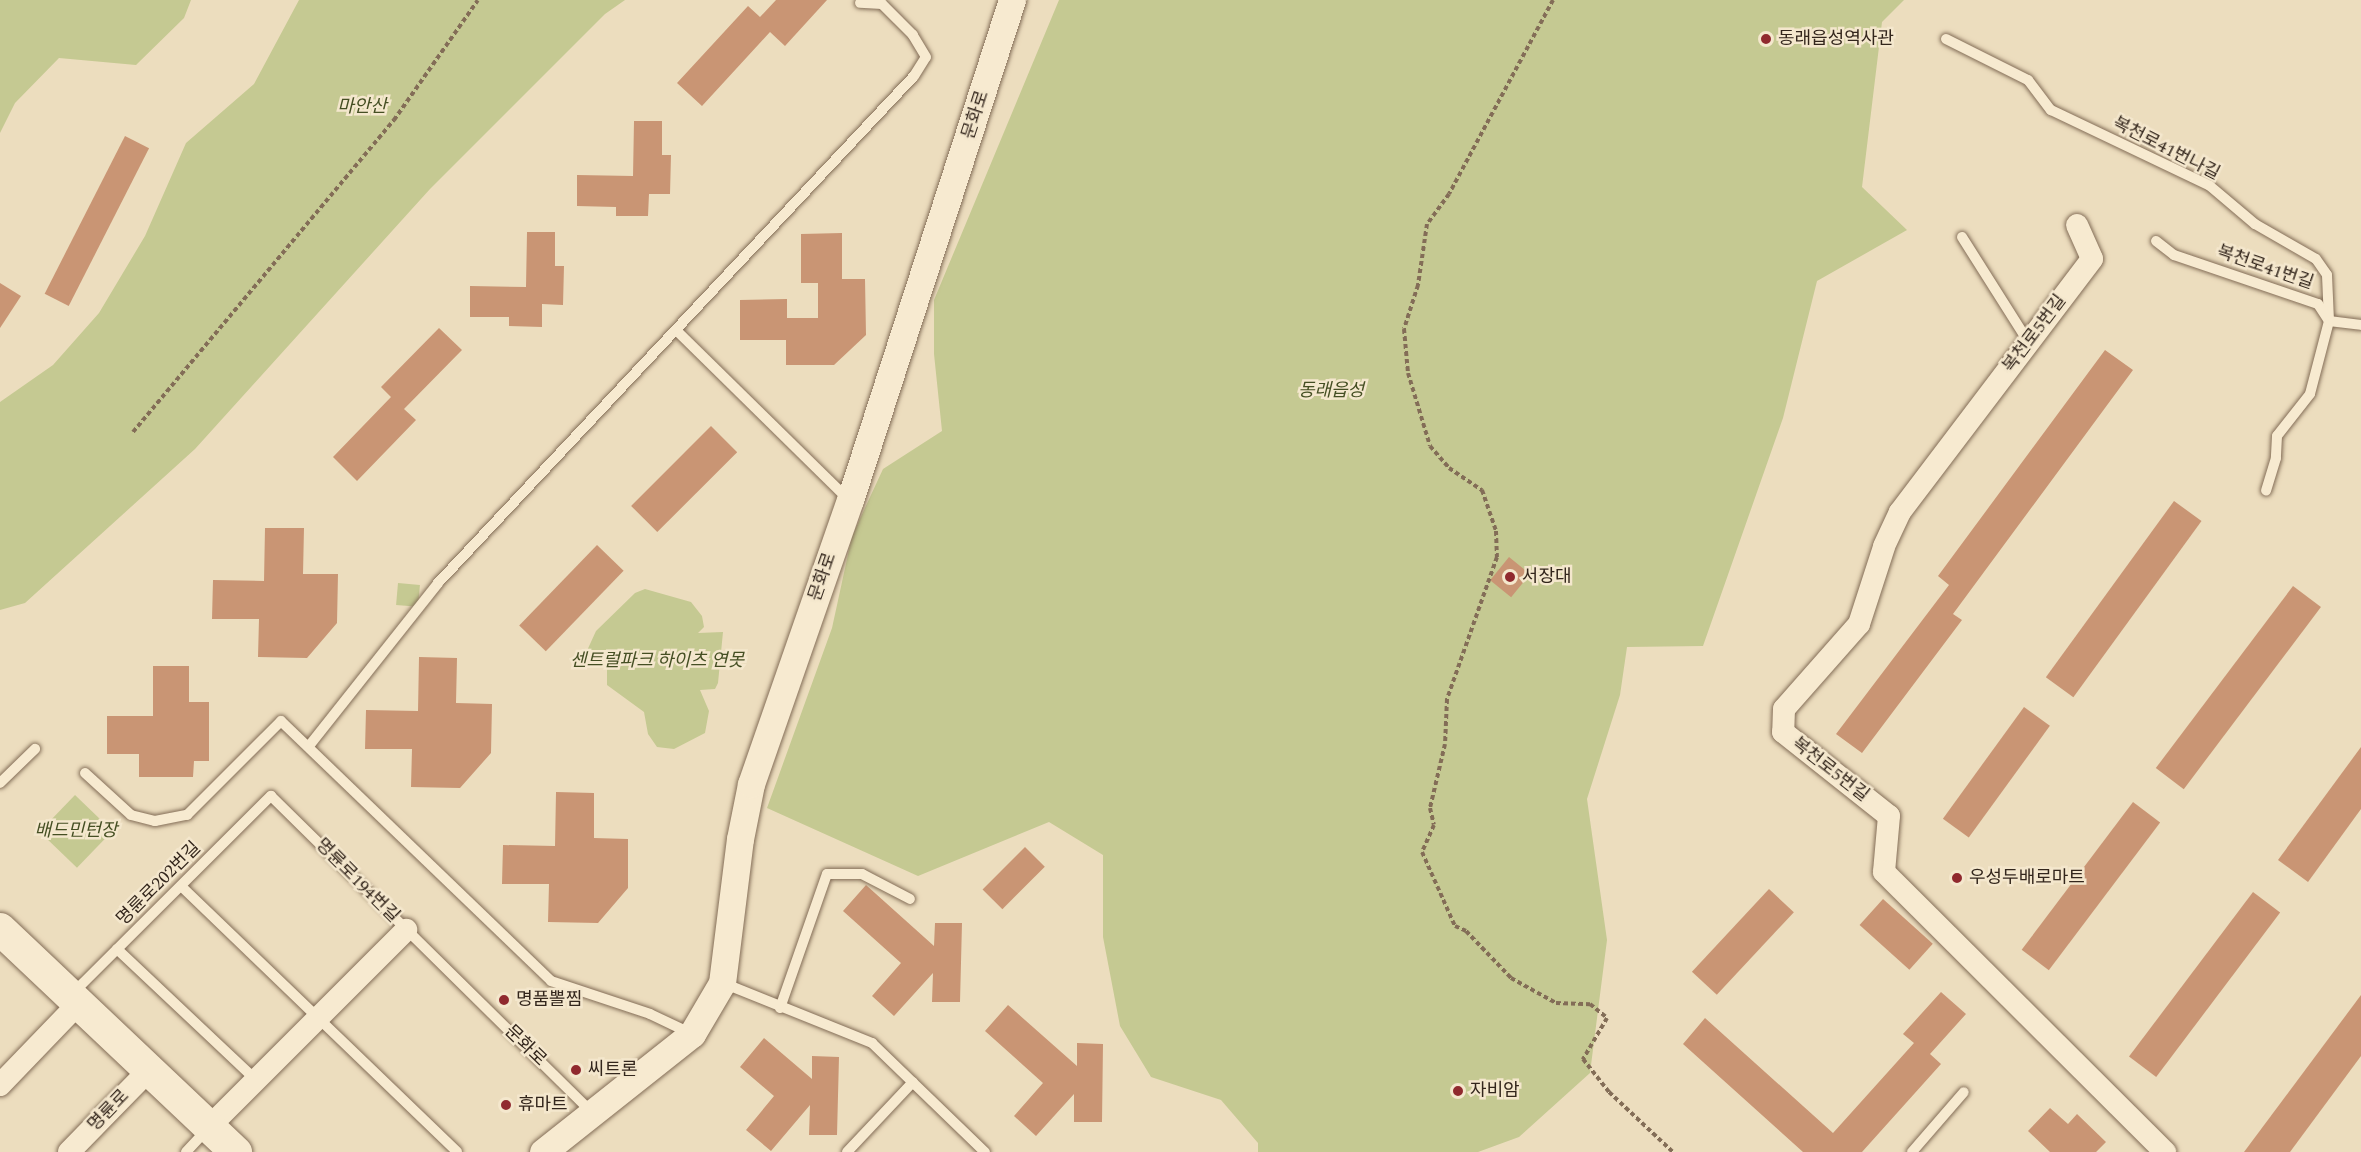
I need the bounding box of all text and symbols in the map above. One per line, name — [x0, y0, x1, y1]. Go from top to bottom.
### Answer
place label: 동래읍성역사관 — [1778, 28, 1894, 50]
marker: 동래읍성역사관 — [1759, 32, 1773, 46]
street label: 문화로 — [958, 88, 994, 142]
park label: 마안산 — [337, 96, 387, 118]
street label: 복천로41번나길 — [2109, 113, 2223, 185]
street label: 복천로41번길 — [2214, 241, 2316, 295]
street label: 복천로5번길 — [1999, 291, 2071, 377]
park label: 동래읍성 — [1298, 380, 1364, 402]
street label: 문화로 — [805, 550, 841, 604]
place label: 서장대 — [1522, 566, 1572, 588]
marker: 서장대 — [1503, 570, 1517, 584]
park label: 센트럴파크 하이츠 연못 — [570, 650, 744, 672]
street label: 복천로5번길 — [1787, 733, 1873, 807]
park label: 배드민턴장 — [35, 820, 117, 842]
street label: 명륜로194번길 — [311, 835, 403, 927]
street label: 명륜로202번길 — [113, 838, 205, 930]
place label: 우성두배로마트 — [1969, 867, 2085, 889]
marker: 우성두배로마트 — [1950, 871, 1964, 885]
place label: 명품뽈찜 — [516, 989, 582, 1011]
marker: 명품뽈찜 — [497, 993, 511, 1007]
street label: 문화로 — [500, 1021, 550, 1071]
place label: 씨트론 — [588, 1059, 638, 1081]
marker: 씨트론 — [569, 1063, 583, 1077]
place label: 자비암 — [1470, 1080, 1520, 1102]
marker: 자비암 — [1451, 1084, 1465, 1098]
street label: 명륜로 — [84, 1086, 134, 1136]
place label: 휴마트 — [518, 1094, 568, 1116]
marker: 휴마트 — [499, 1098, 513, 1112]

